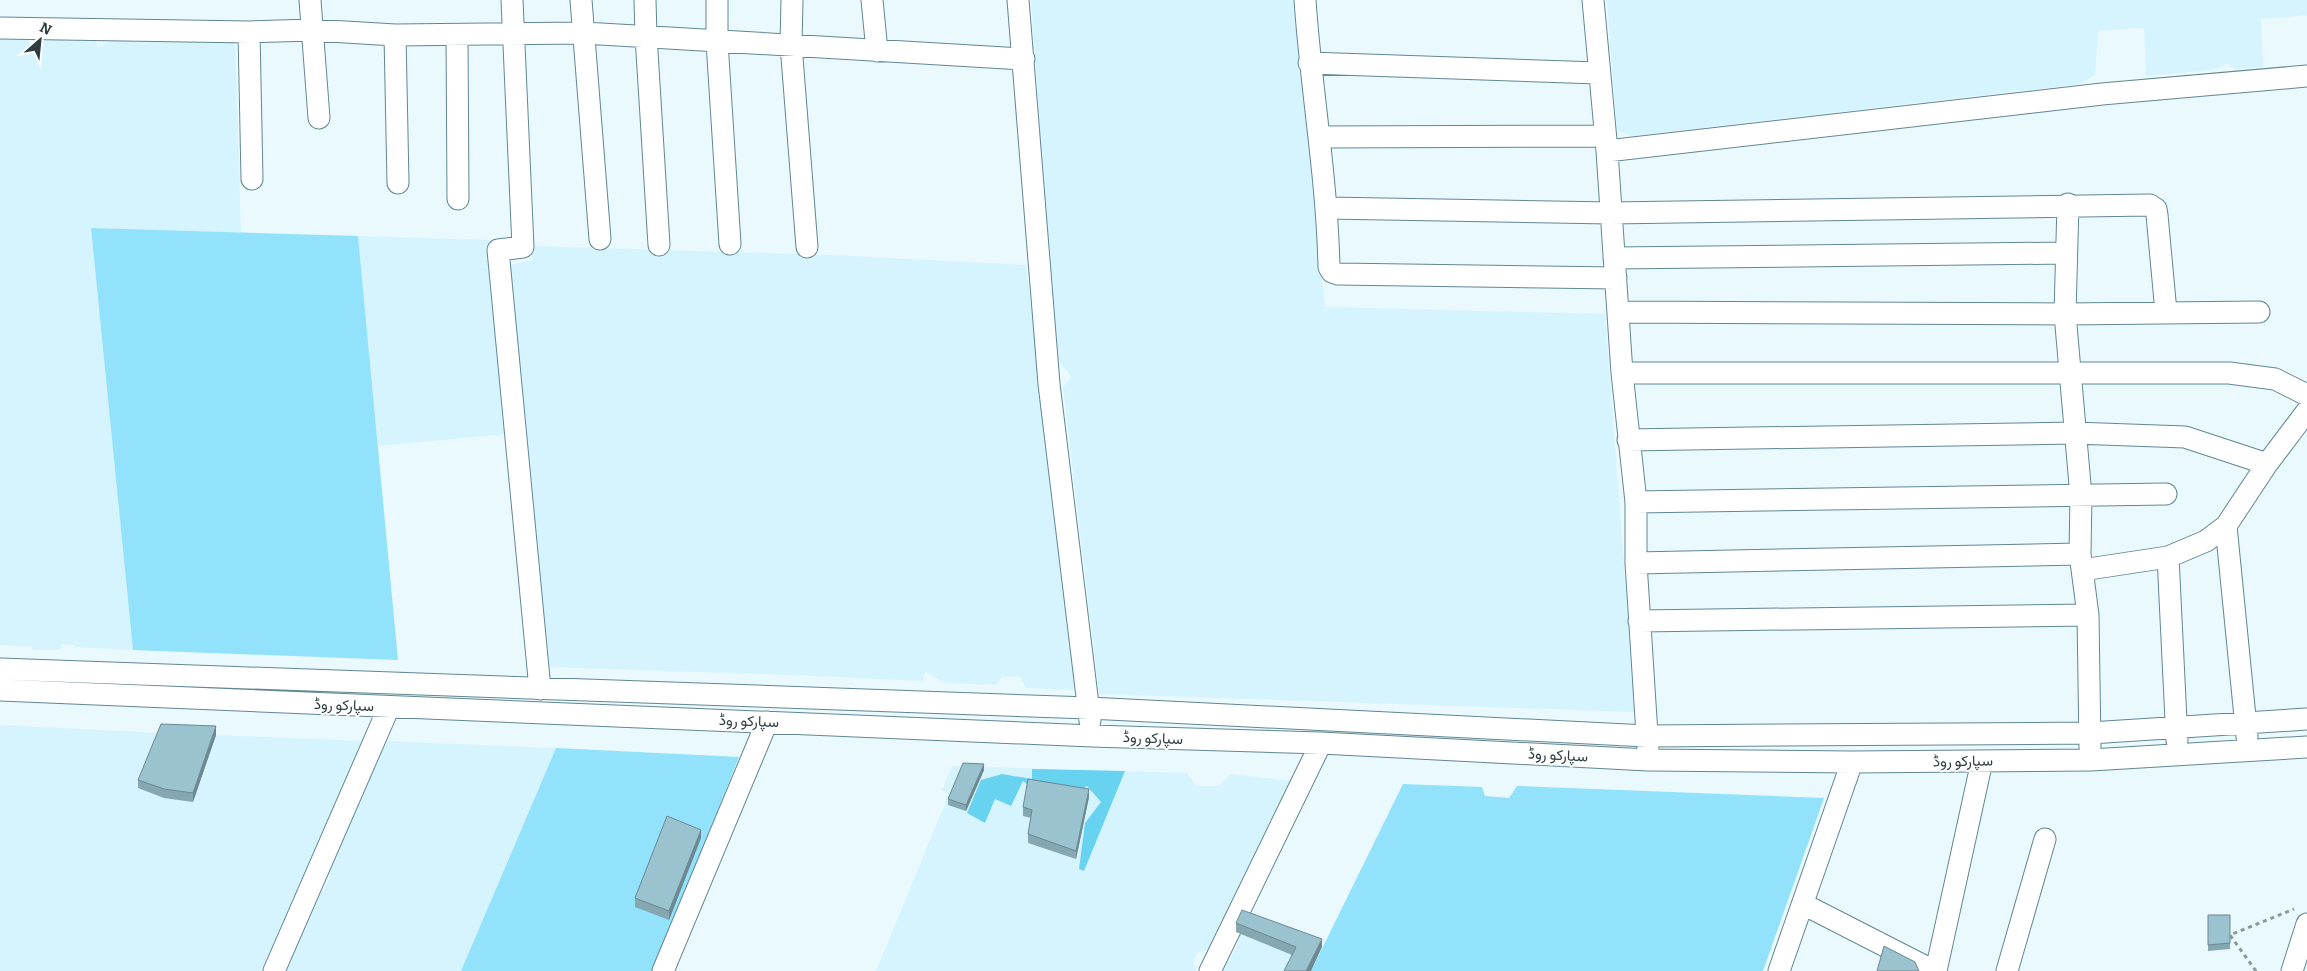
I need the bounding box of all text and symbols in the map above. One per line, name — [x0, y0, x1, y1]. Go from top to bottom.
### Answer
north arrow — [15, 15, 65, 65]
text: N — [37, 19, 55, 39]
street label: سپارکو روڈ — [314, 695, 374, 716]
street label: سپارکو روڈ — [719, 711, 779, 732]
street label: سپارکو روڈ — [1123, 728, 1183, 749]
street label: سپارکو روڈ — [1528, 744, 1589, 767]
street label: سپارکو روڈ — [1933, 751, 1993, 772]

